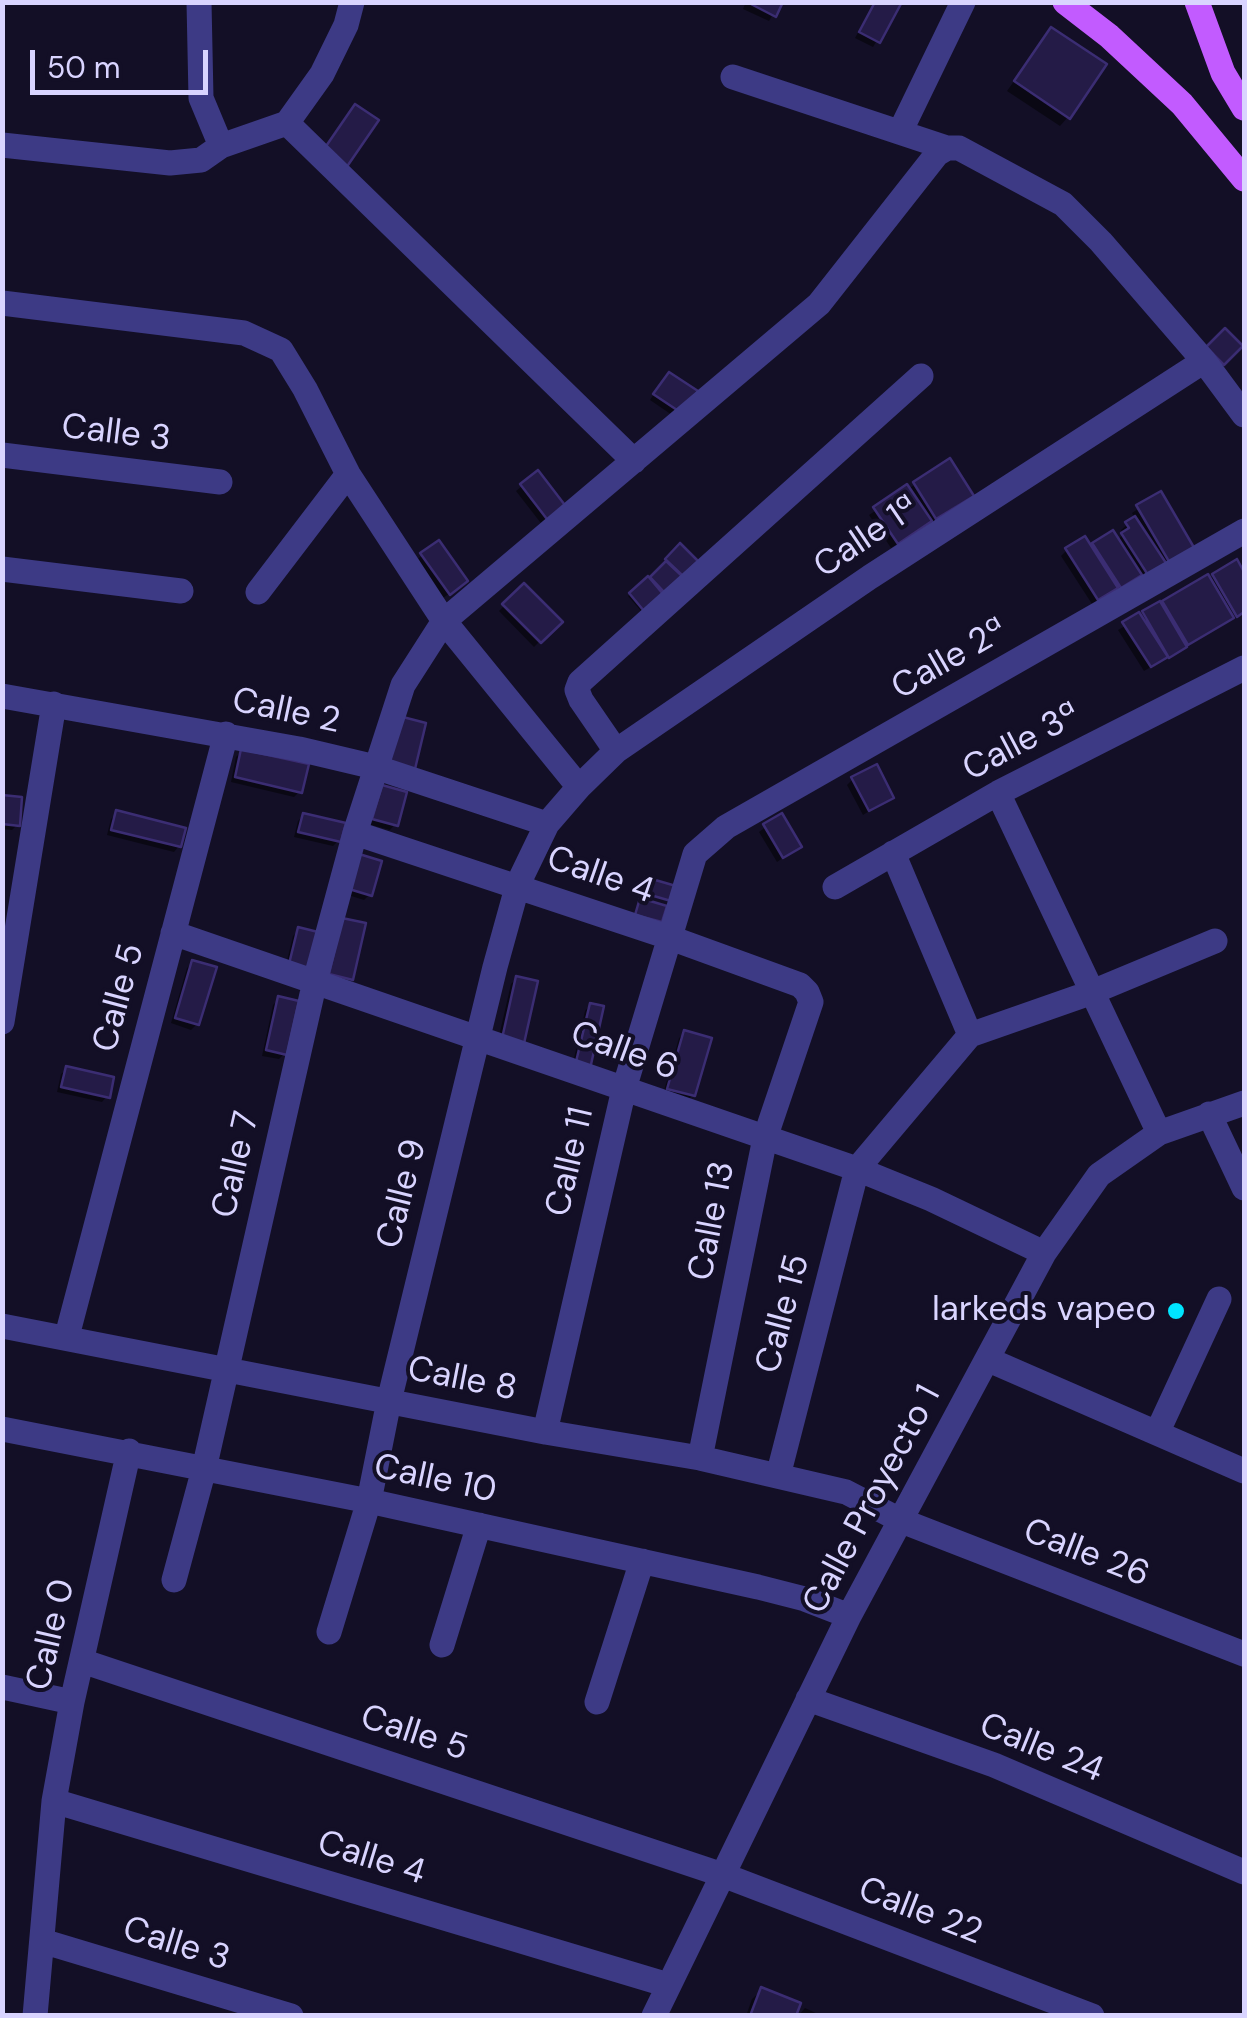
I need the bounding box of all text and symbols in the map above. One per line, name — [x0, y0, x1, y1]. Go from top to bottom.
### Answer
scale bar — [35, 30, 212, 92]
text: 50 m — [47, 48, 121, 87]
street label: Calle 3 — [59, 406, 173, 462]
street label: Calle 1ª — [807, 488, 927, 588]
street label: Calle 2ª — [885, 610, 1015, 710]
street label: Calle 2 — [228, 680, 344, 744]
street label: Calle 3ª — [956, 695, 1088, 791]
street label: Calle 4 — [541, 838, 659, 914]
street label: Calle 5 — [85, 939, 155, 1057]
street label: Calle 6 — [565, 1013, 683, 1091]
street label: Calle 11 — [538, 1103, 604, 1221]
street label: Calle 7 — [204, 1108, 270, 1222]
street label: Calle 9 — [369, 1135, 437, 1253]
street label: Calle 13 — [681, 1158, 745, 1284]
street label: Calle 15 — [748, 1250, 820, 1378]
place label: larkeds vapeo — [932, 1290, 1156, 1332]
marker: larkeds vapeo — [1165, 1300, 1187, 1322]
street label: Calle 8 — [404, 1349, 520, 1411]
street label: Calle Proyecto 1 — [795, 1379, 951, 1621]
street label: Calle 10 — [370, 1447, 500, 1513]
street label: Calle 26 — [1017, 1511, 1155, 1597]
street label: Calle 0 — [19, 1575, 85, 1695]
street label: Calle 5 — [355, 1697, 473, 1771]
street label: Calle 24 — [973, 1705, 1109, 1793]
street label: Calle 4 — [312, 1823, 430, 1895]
street label: Calle 22 — [852, 1869, 988, 1955]
street label: Calle 3 — [117, 1909, 235, 1981]

